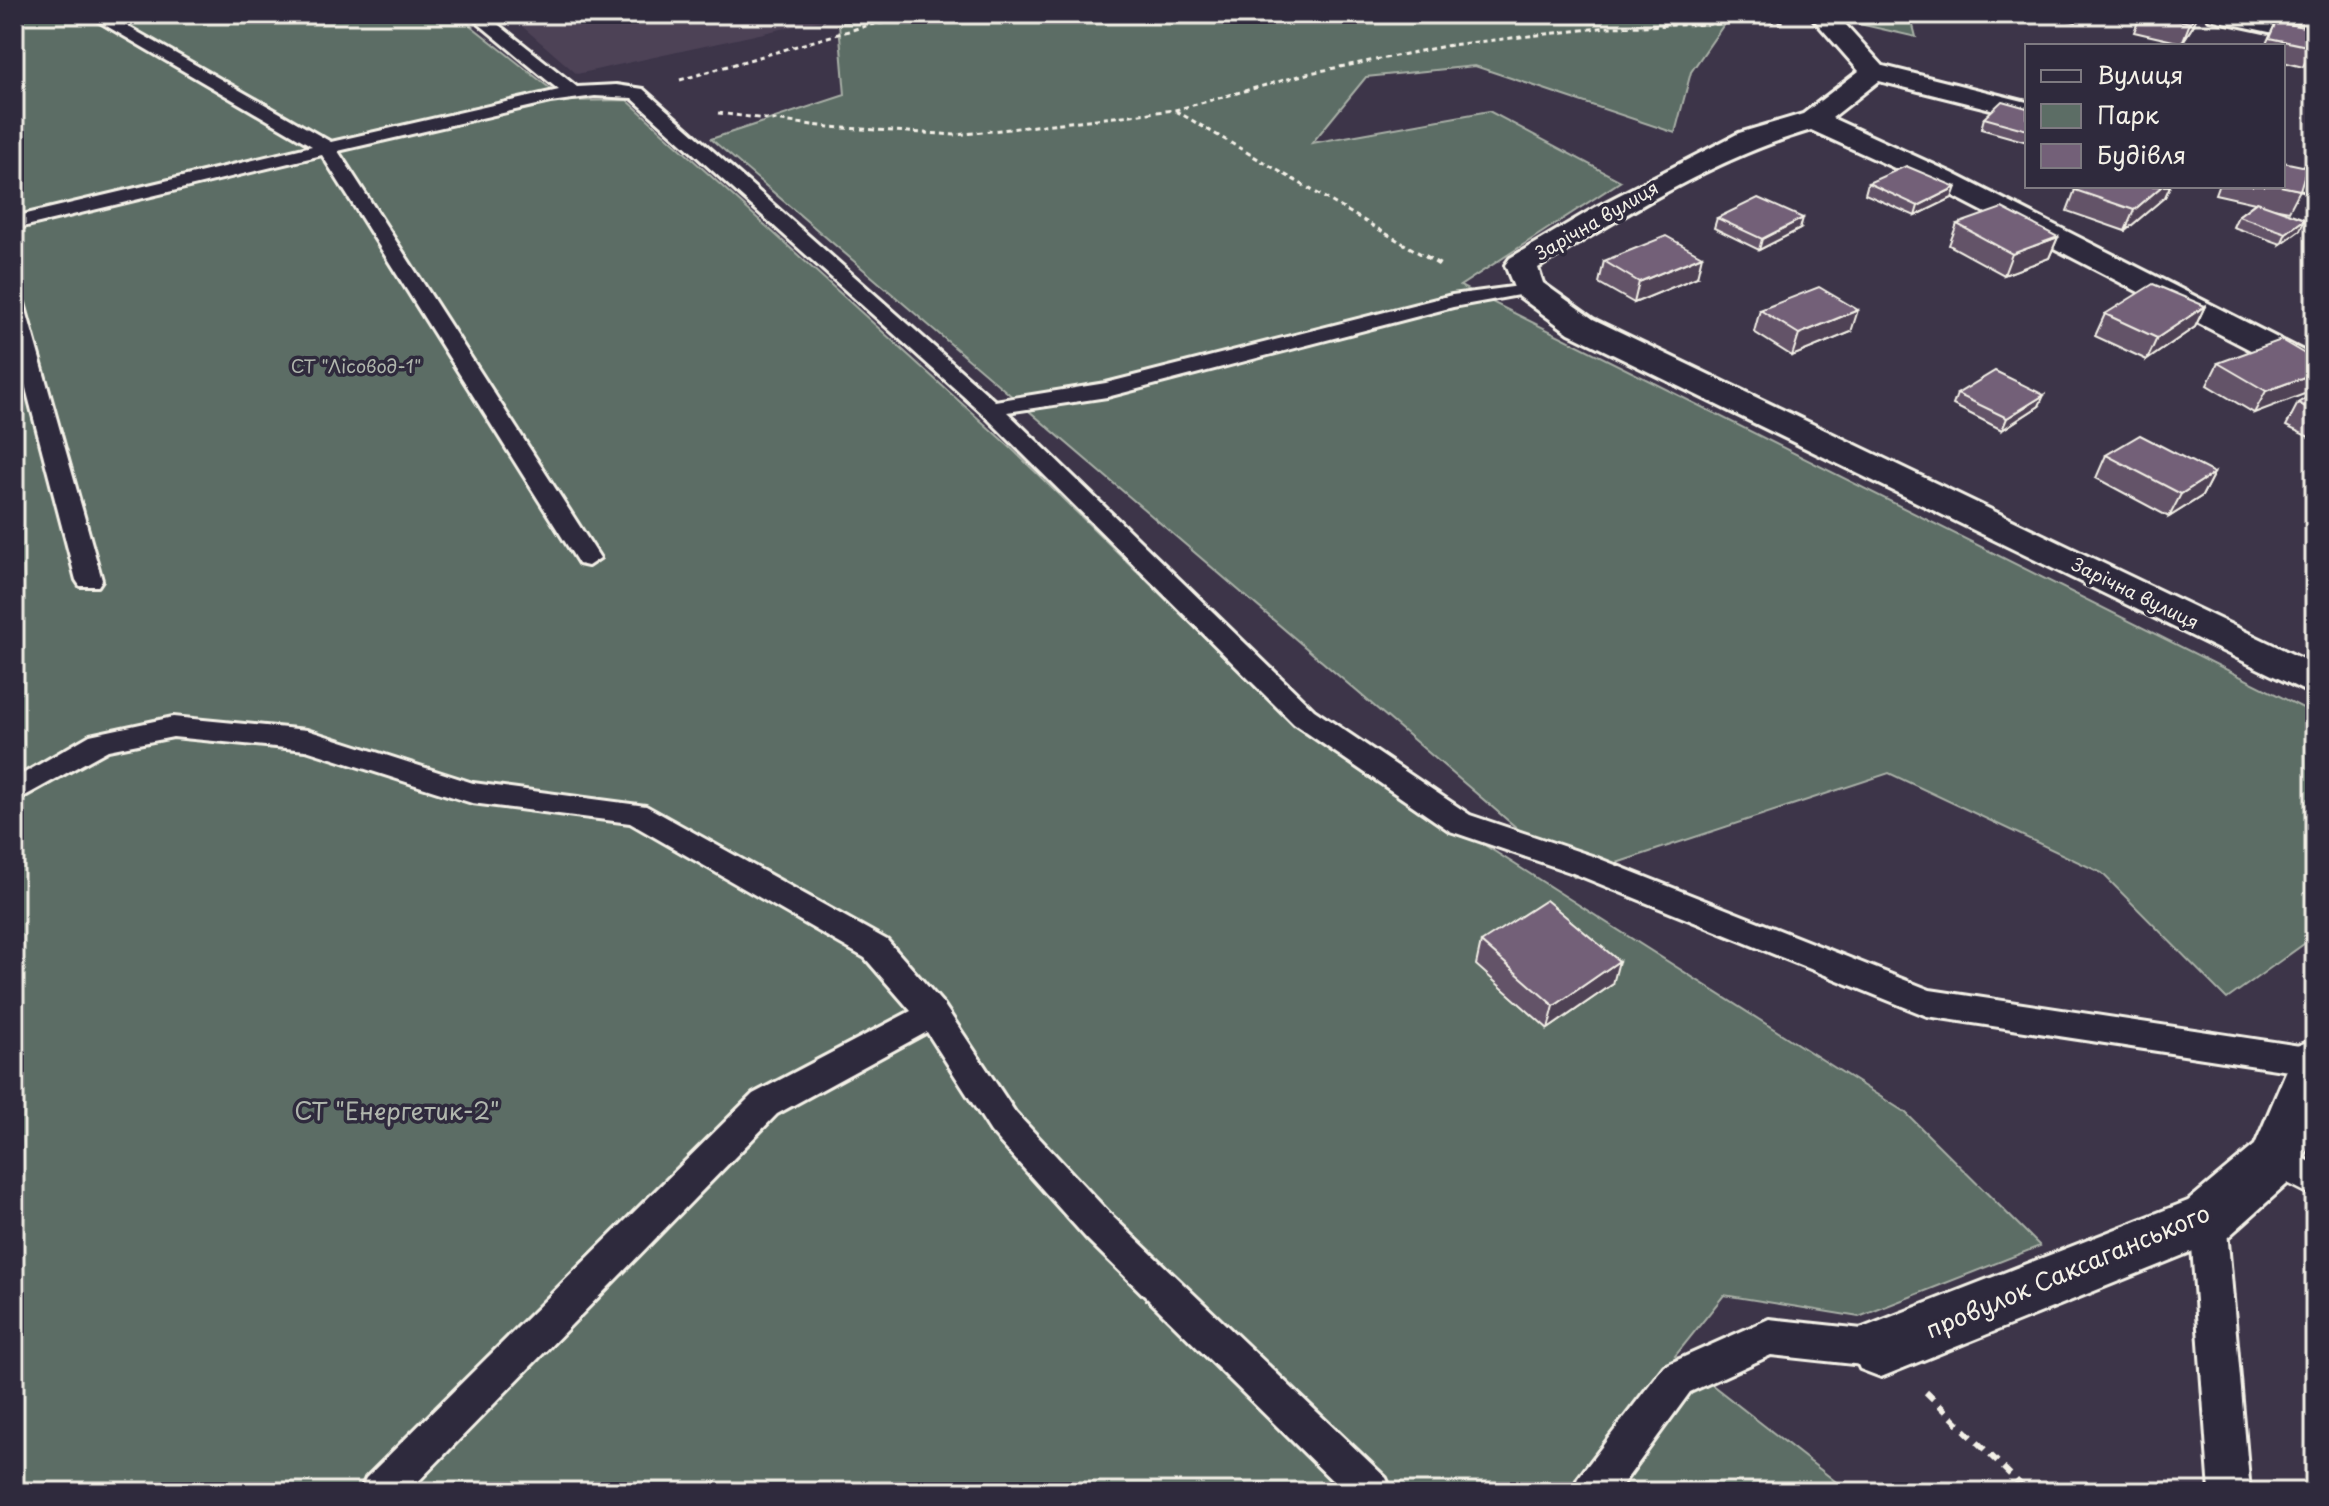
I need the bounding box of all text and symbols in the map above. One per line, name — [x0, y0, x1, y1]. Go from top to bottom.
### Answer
legend — [2025, 44, 2285, 188]
text: Вулиця — [2097, 56, 2183, 92]
text: Парк — [2097, 96, 2160, 132]
text: Будівля — [2097, 136, 2186, 172]
street label: Зарічна вулиця — [1530, 173, 1663, 266]
park label: СТ "Лісовод-1" — [291, 352, 421, 379]
street label: Зарічна вулиця — [2068, 550, 2204, 635]
park label: СТ "Енергетик-2" — [294, 1092, 500, 1128]
street label: провулок Саксаганського — [1919, 1194, 2215, 1346]

